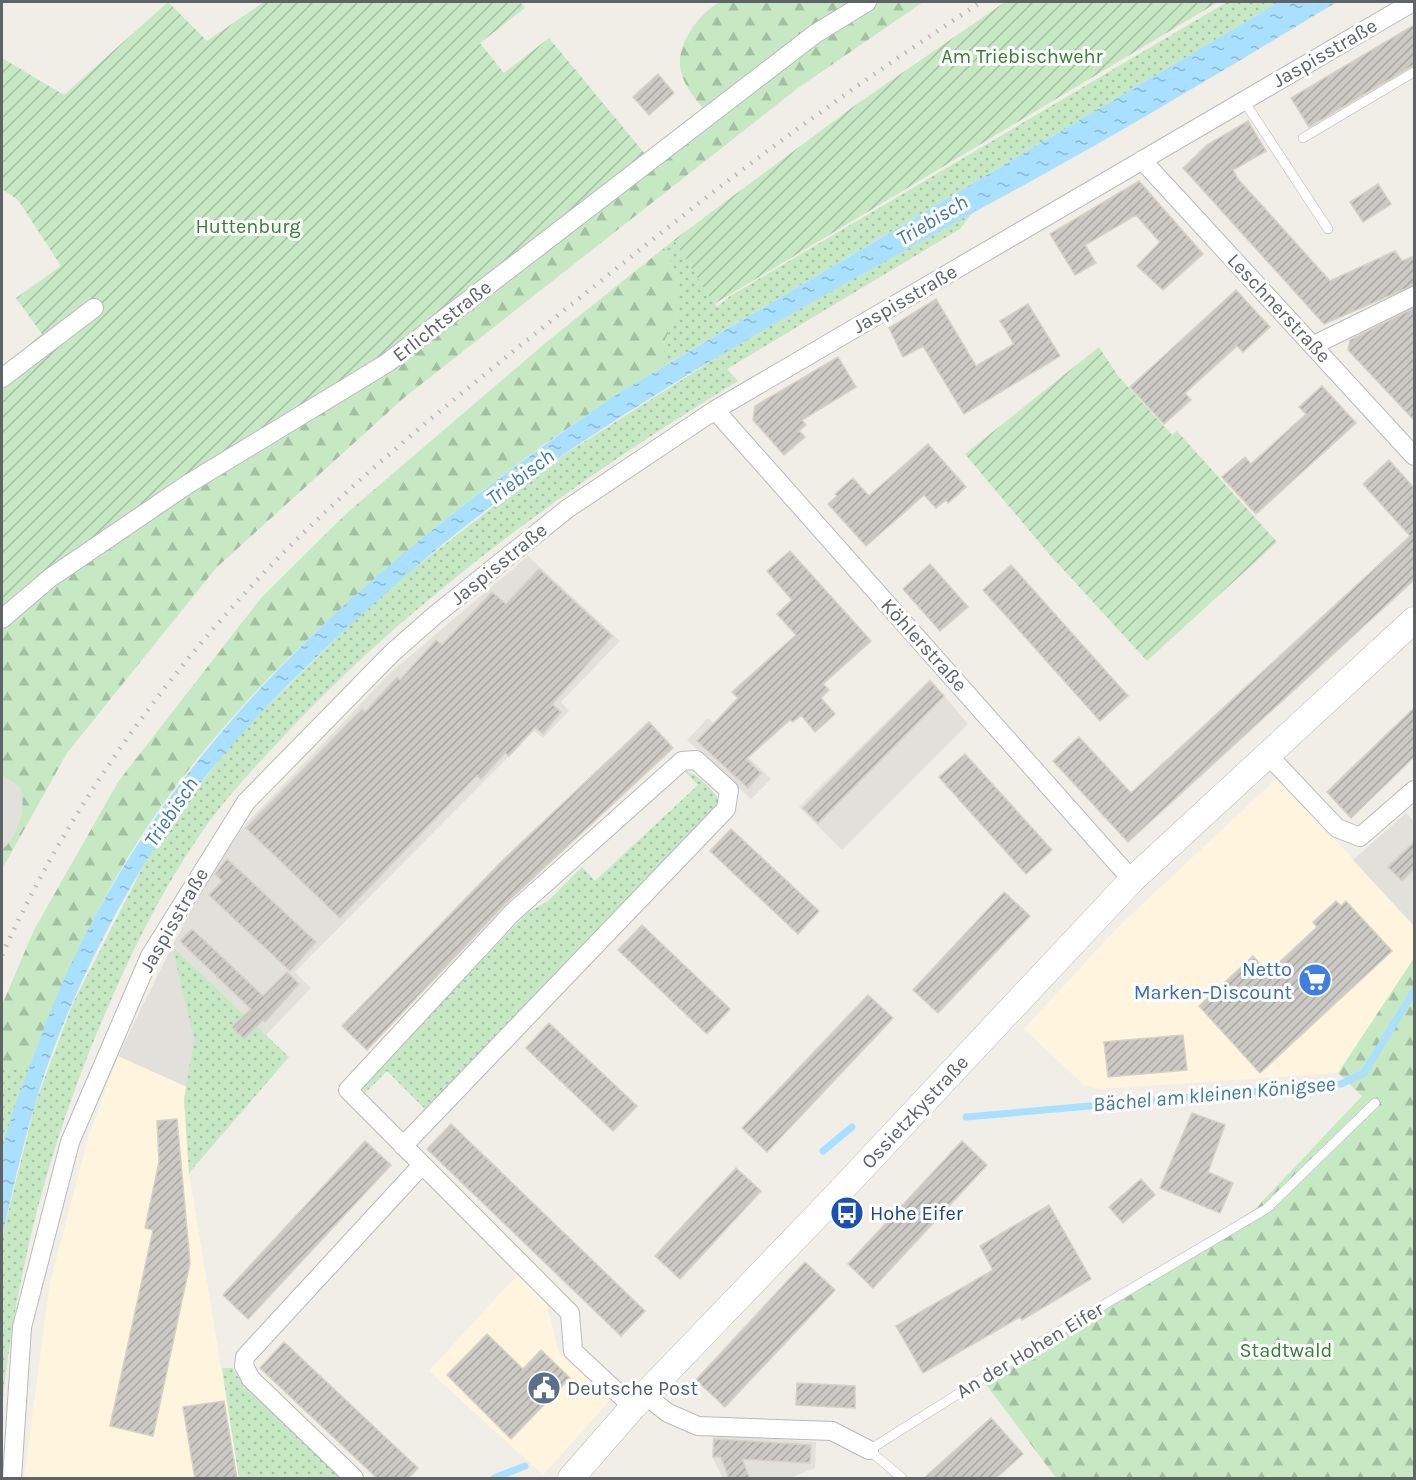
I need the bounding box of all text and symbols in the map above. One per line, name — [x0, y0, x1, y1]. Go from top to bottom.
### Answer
street label: Jaspisstraße — [1269, 14, 1381, 92]
park label: Am Triebischwehr — [941, 45, 1104, 68]
water label: Triebisch — [892, 190, 972, 250]
park label: Huttenburg — [195, 215, 301, 238]
street label: Leschnerstraße — [1223, 249, 1335, 367]
street label: Jaspisstraße — [849, 260, 961, 338]
street label: Erlichtstraße — [388, 275, 496, 367]
water label: Triebisch — [481, 444, 559, 510]
street label: Jaspisstraße — [446, 518, 552, 610]
street label: Köhlerstraße — [876, 594, 972, 696]
water label: Triebisch — [139, 773, 203, 851]
street label: Jaspisstraße — [135, 864, 213, 976]
place label: Netto Marken-Discount — [1134, 958, 1292, 1004]
supermarket icon: Netto Marken-Discount — [1297, 962, 1333, 998]
street label: Ossietzkystraße — [857, 1051, 973, 1173]
water label: Bächel am kleinen Königsee — [1092, 1071, 1336, 1117]
bus stop icon: Hohe Eifer — [829, 1195, 865, 1231]
place label: Hohe Eifer — [870, 1202, 964, 1225]
street label: An der Hohen Eifer — [952, 1297, 1108, 1403]
park label: Stadtwald — [1240, 1339, 1332, 1362]
public building icon: Deutsche Post — [526, 1370, 562, 1406]
place label: Deutsche Post — [567, 1377, 699, 1400]

